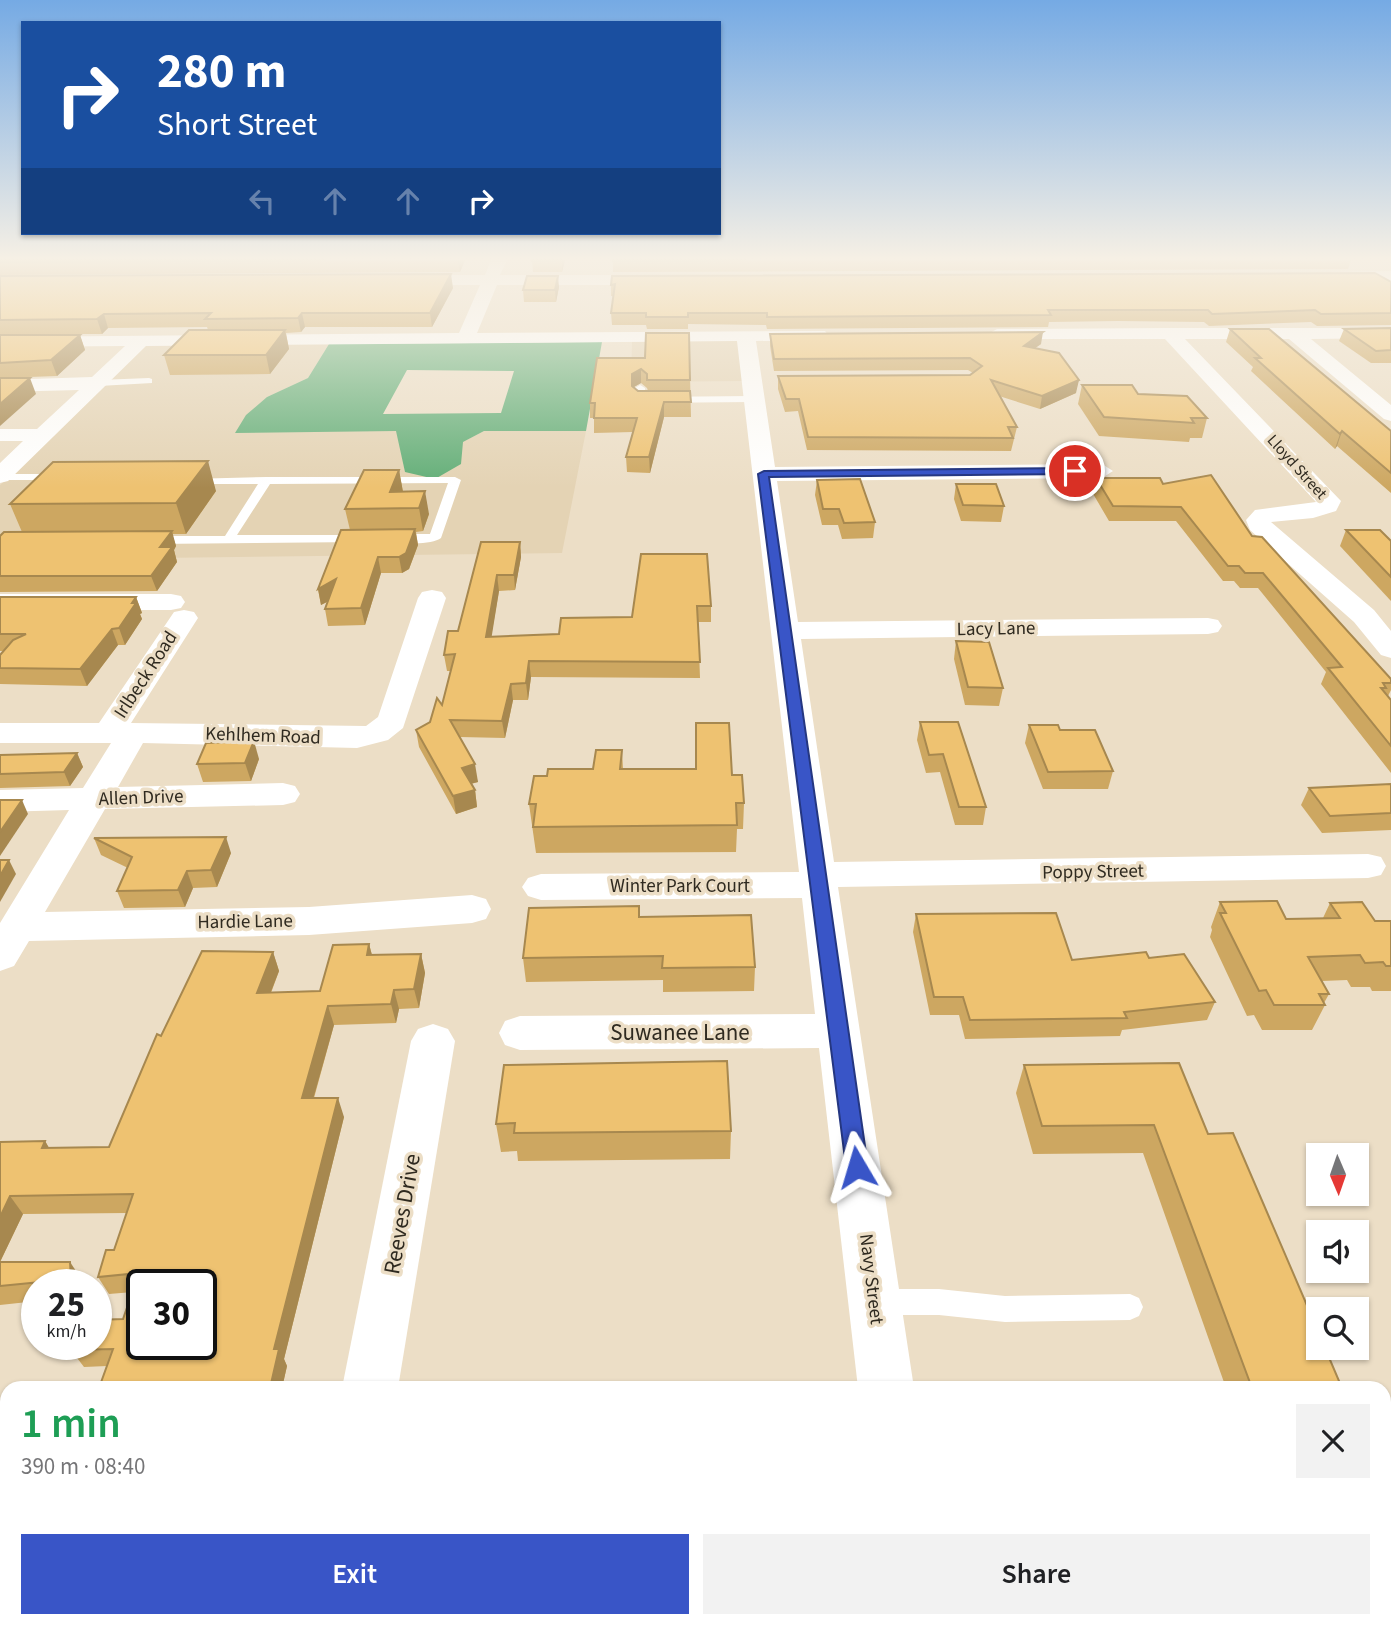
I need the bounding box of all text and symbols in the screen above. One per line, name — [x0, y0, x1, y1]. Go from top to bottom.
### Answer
text: 280 m — [157, 37, 286, 107]
icon: right — [42, 49, 133, 140]
text: Short Street — [157, 102, 317, 148]
icon: left — [243, 182, 281, 220]
icon: ahead — [316, 182, 354, 220]
icon: ahead — [389, 182, 427, 220]
icon: right — [462, 182, 500, 220]
street label: Lloyd Street — [1262, 430, 1332, 505]
pin — [1045, 441, 1105, 501]
icon: arrive — [1056, 452, 1094, 490]
street label: Lacy Lane — [956, 615, 1036, 643]
street label: Irlbeck Road — [108, 626, 184, 724]
street label: Kehlhem Road — [205, 720, 321, 752]
street label: Allen Drive — [98, 783, 184, 813]
street label: Poppy Street — [1042, 858, 1145, 886]
street label: Winter Park Court — [610, 873, 750, 900]
street label: Hardie Lane — [197, 908, 293, 936]
street label: Suwanee Lane — [610, 1016, 750, 1049]
position arrow — [820, 1130, 894, 1204]
north arrow — [1306, 1143, 1368, 1206]
map controls — [1306, 1143, 1369, 1360]
street label: Reeves Drive — [375, 1151, 429, 1277]
button: sound — [1306, 1220, 1369, 1283]
street label: Navy Street — [852, 1232, 890, 1326]
speed limit sign: 30 — [126, 1269, 217, 1360]
text: 25 — [48, 1280, 85, 1330]
button: search — [1306, 1297, 1369, 1360]
text: km/h — [47, 1319, 86, 1344]
text: 1 min — [21, 1394, 121, 1454]
button: close — [1296, 1404, 1370, 1478]
text: 390 m · 08:40 — [21, 1450, 145, 1483]
button: Exit — [21, 1534, 689, 1614]
button: Share — [703, 1534, 1370, 1614]

